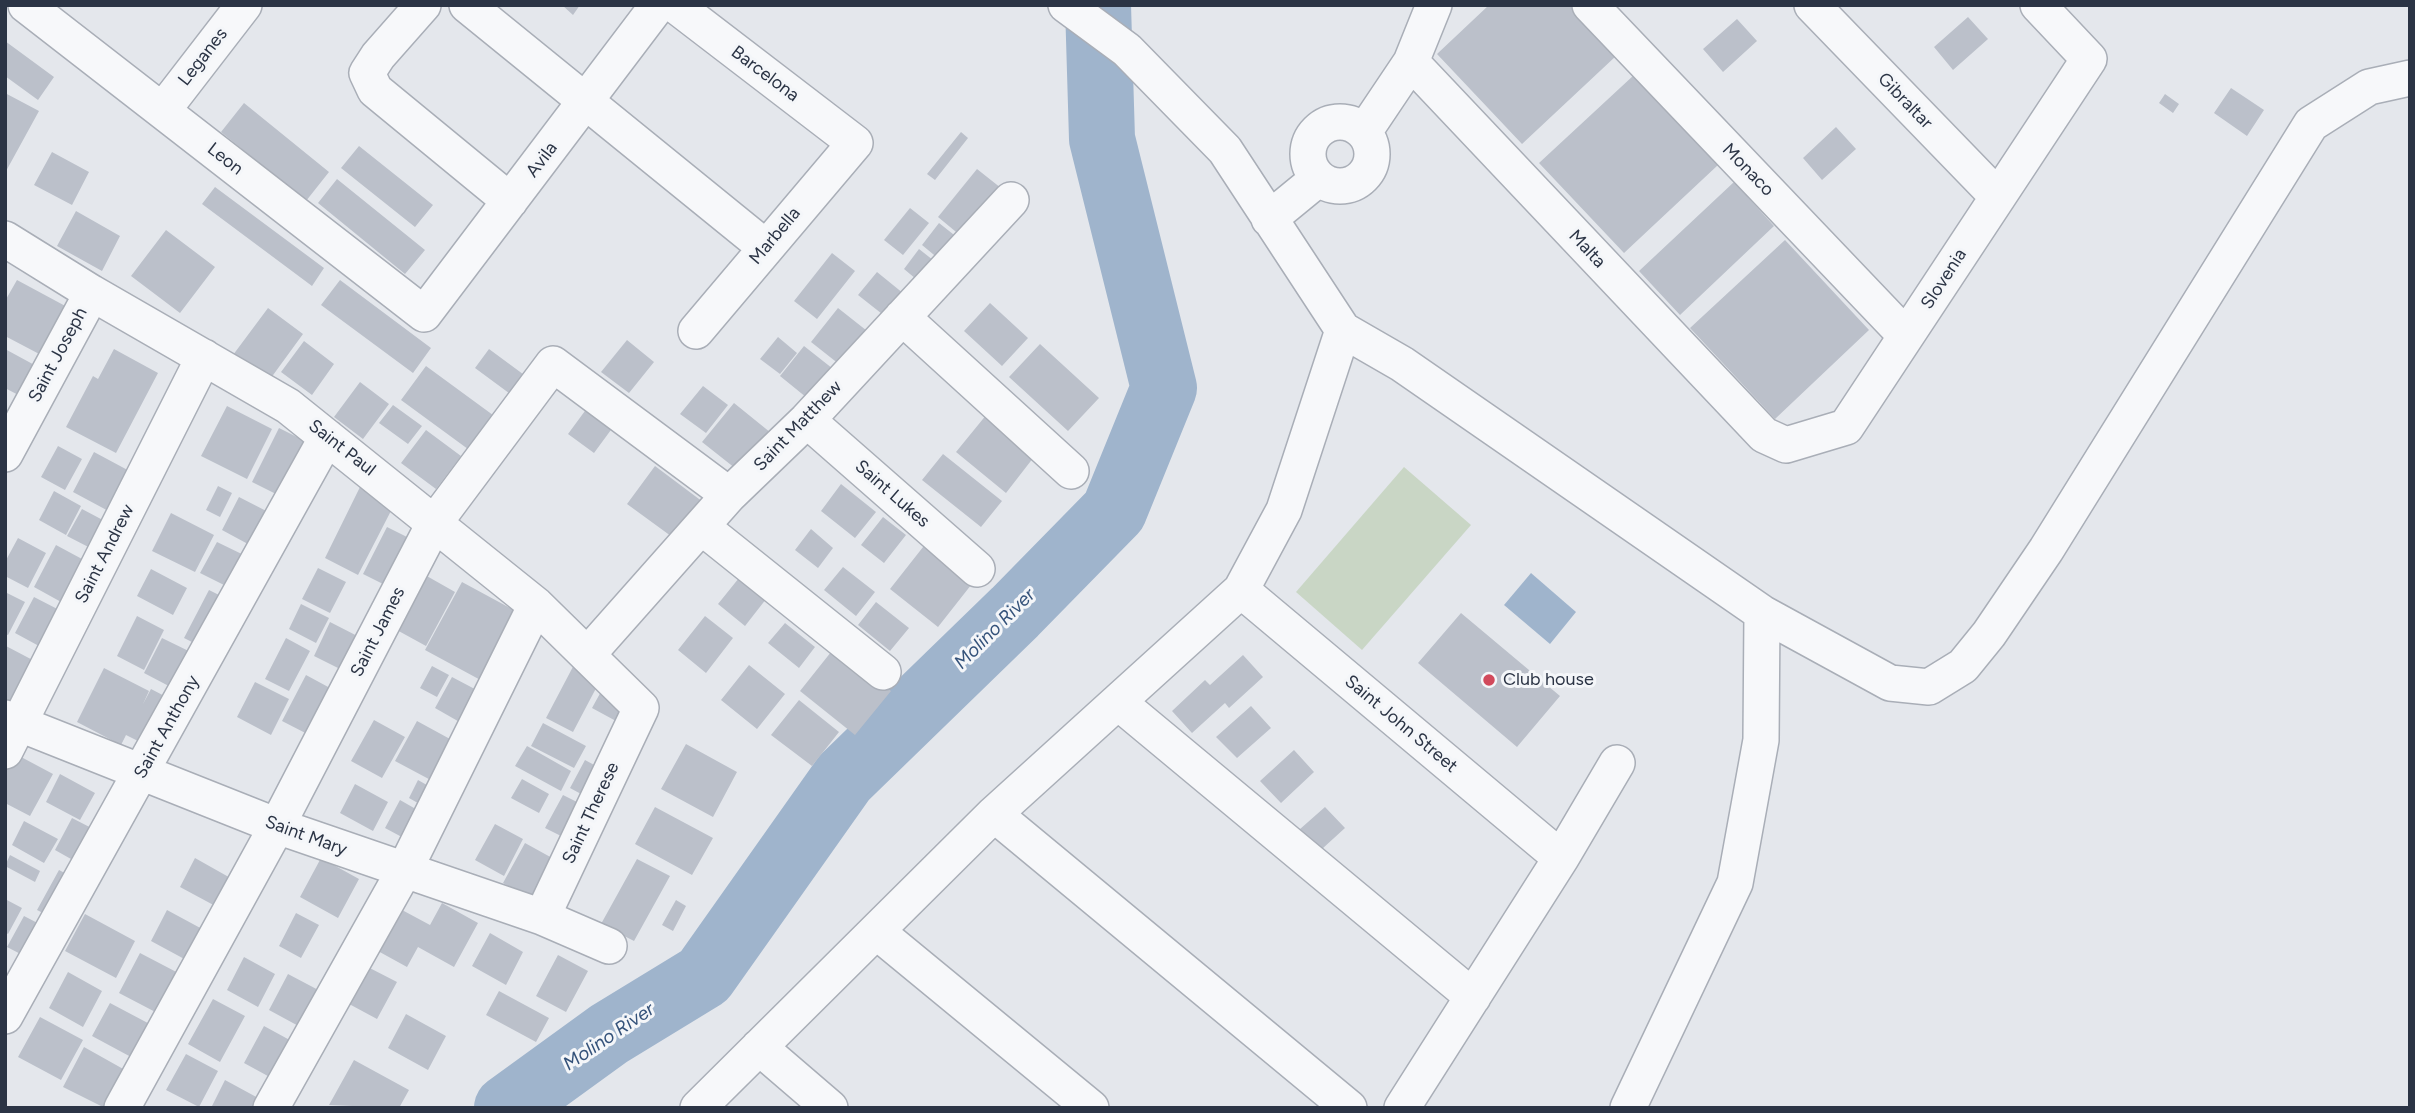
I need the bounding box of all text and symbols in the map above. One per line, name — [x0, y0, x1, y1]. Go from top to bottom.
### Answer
street label: Leganes — [174, 24, 232, 90]
street label: Barcelona — [727, 41, 803, 107]
street label: Gibraltar — [1873, 68, 1937, 134]
street label: Leon — [203, 138, 247, 180]
street label: Avila — [522, 138, 562, 182]
street label: Monaco — [1718, 139, 1778, 201]
street label: Marbella — [745, 203, 805, 269]
street label: Malta — [1564, 225, 1610, 273]
street label: Slovenia — [1917, 245, 1971, 313]
street label: Saint Joseph — [24, 304, 92, 406]
street label: Saint Matthew — [749, 376, 847, 476]
street label: Saint Paul — [304, 415, 380, 481]
street label: Saint Lukes — [850, 456, 934, 532]
street label: Saint Andrew — [71, 501, 139, 607]
street label: Saint James — [346, 584, 410, 680]
water label: Molino River — [950, 584, 1040, 674]
place label: Club house — [1503, 669, 1594, 691]
street label: Saint John Street — [1340, 671, 1462, 777]
street label: Saint Anthony — [130, 672, 204, 782]
marker: Club house — [1481, 672, 1497, 688]
street label: Saint Therese — [558, 759, 624, 867]
street label: Saint Mary — [262, 811, 350, 861]
water label: Molino River — [559, 998, 659, 1076]

